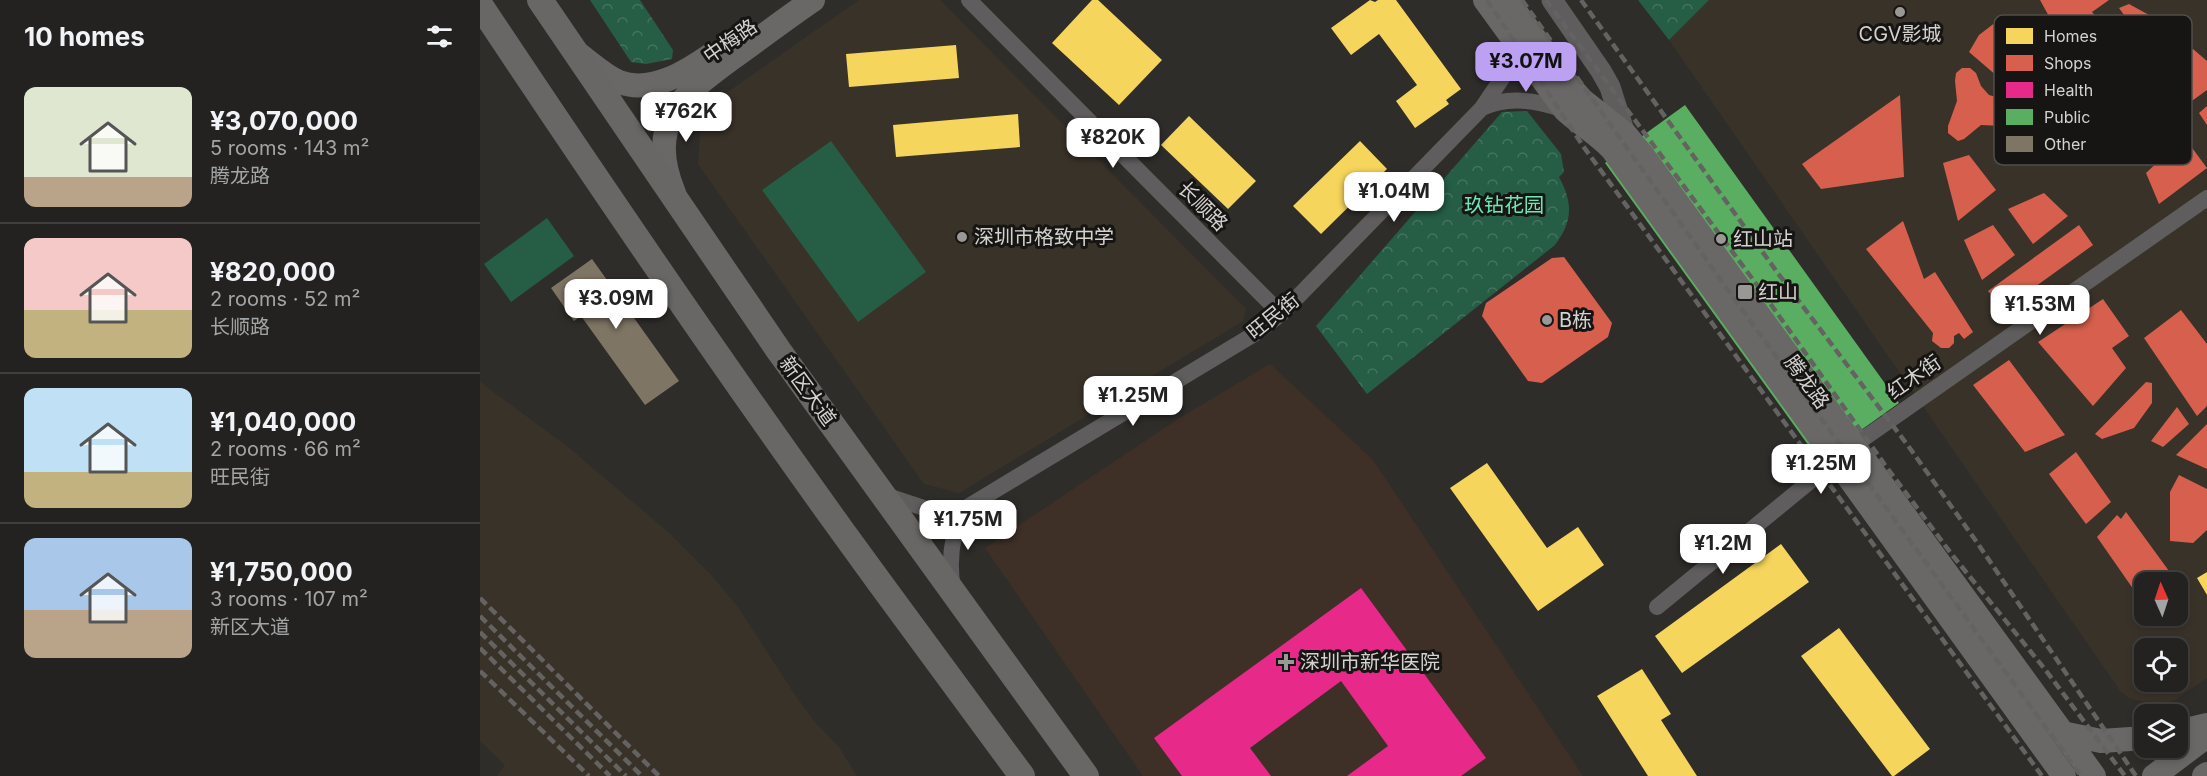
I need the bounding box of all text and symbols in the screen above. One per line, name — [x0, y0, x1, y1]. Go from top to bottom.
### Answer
marker: CGV影城 — [1893, 5, 1907, 19]
street label: 中梅路 — [699, 14, 761, 68]
legend — [1994, 15, 2192, 165]
icon: filters — [423, 20, 456, 53]
text: 10 homes — [24, 21, 145, 52]
place label: CGV影城 — [1859, 22, 1941, 46]
text: Homes — [2044, 26, 2097, 46]
pin: ¥3.07M — [1477, 42, 1575, 93]
text: ¥3.07M — [1489, 49, 1563, 73]
text: Shops — [2044, 53, 2092, 73]
text: Health — [2044, 80, 2093, 100]
pin: ¥762K — [644, 92, 728, 143]
text: ¥762K — [655, 99, 717, 123]
text: ¥3,070,000 — [210, 105, 358, 136]
text: Public — [2044, 107, 2090, 127]
icon: home — [72, 111, 144, 183]
pin: ¥820K — [1071, 118, 1155, 169]
text: ¥820K — [1081, 125, 1145, 149]
text: Other — [2044, 134, 2086, 154]
text: 5 rooms · 143 m² — [210, 136, 369, 160]
text: 腾龙路 — [210, 164, 270, 188]
pin: ¥1.04M — [1345, 172, 1443, 223]
street label: 长顺路 — [1173, 176, 1233, 236]
text: ¥1.04M — [1358, 179, 1430, 203]
park label: 玖钻花园 — [1464, 193, 1544, 217]
place label: 深圳市格致中学 — [974, 225, 1114, 249]
place label: 红山站 — [1733, 227, 1793, 251]
marker: 深圳市格致中学 — [955, 230, 969, 244]
marker: 红山站 — [1714, 232, 1728, 246]
text: ¥820,000 — [210, 256, 335, 287]
icon: home — [72, 262, 144, 334]
pin: ¥3.09M — [567, 279, 665, 330]
place label: 红山 — [1758, 280, 1798, 304]
marker: 红山 — [1736, 283, 1754, 301]
pin: ¥1.53M — [1991, 285, 2089, 336]
text: ¥3.09M — [578, 286, 654, 310]
text: 2 rooms · 52 m² — [210, 287, 360, 311]
street label: 旺民街 — [1242, 288, 1304, 344]
text: ¥1.53M — [2005, 292, 2075, 316]
place label: B栋 — [1559, 308, 1592, 332]
marker: B栋 — [1540, 313, 1554, 327]
text: 长顺路 — [210, 315, 270, 339]
street label: 红木街 — [1883, 350, 1945, 404]
street label: 腾龙路 — [1780, 351, 1834, 413]
street label: 新区大道 — [775, 352, 841, 430]
pin: ¥1.25M — [1084, 376, 1182, 427]
text: ¥1.25M — [1098, 383, 1168, 407]
text: ¥1,040,000 — [210, 406, 356, 437]
icon: home — [72, 412, 144, 484]
text: 2 rooms · 66 m² — [210, 437, 361, 461]
pin: ¥1.25M — [1772, 444, 1870, 495]
text: ¥1.25M — [1786, 451, 1856, 475]
text: 旺民街 — [210, 465, 270, 489]
pin: ¥1.75M — [919, 500, 1017, 551]
text: ¥1.75M — [933, 507, 1003, 531]
pin: ¥1.2M — [1681, 524, 1765, 575]
text: ¥1.2M — [1694, 531, 1752, 555]
text: ¥1,750,000 — [210, 556, 353, 587]
icon: home — [72, 562, 144, 634]
north arrow — [2134, 572, 2188, 626]
map controls — [2134, 572, 2188, 758]
text: 3 rooms · 107 m² — [210, 587, 368, 611]
text: 新区大道 — [210, 615, 290, 639]
button: locate — [2134, 638, 2188, 692]
place label: 深圳市新华医院 — [1300, 650, 1440, 674]
marker: 深圳市新华医院 — [1277, 653, 1295, 671]
button: layers — [2134, 704, 2188, 758]

